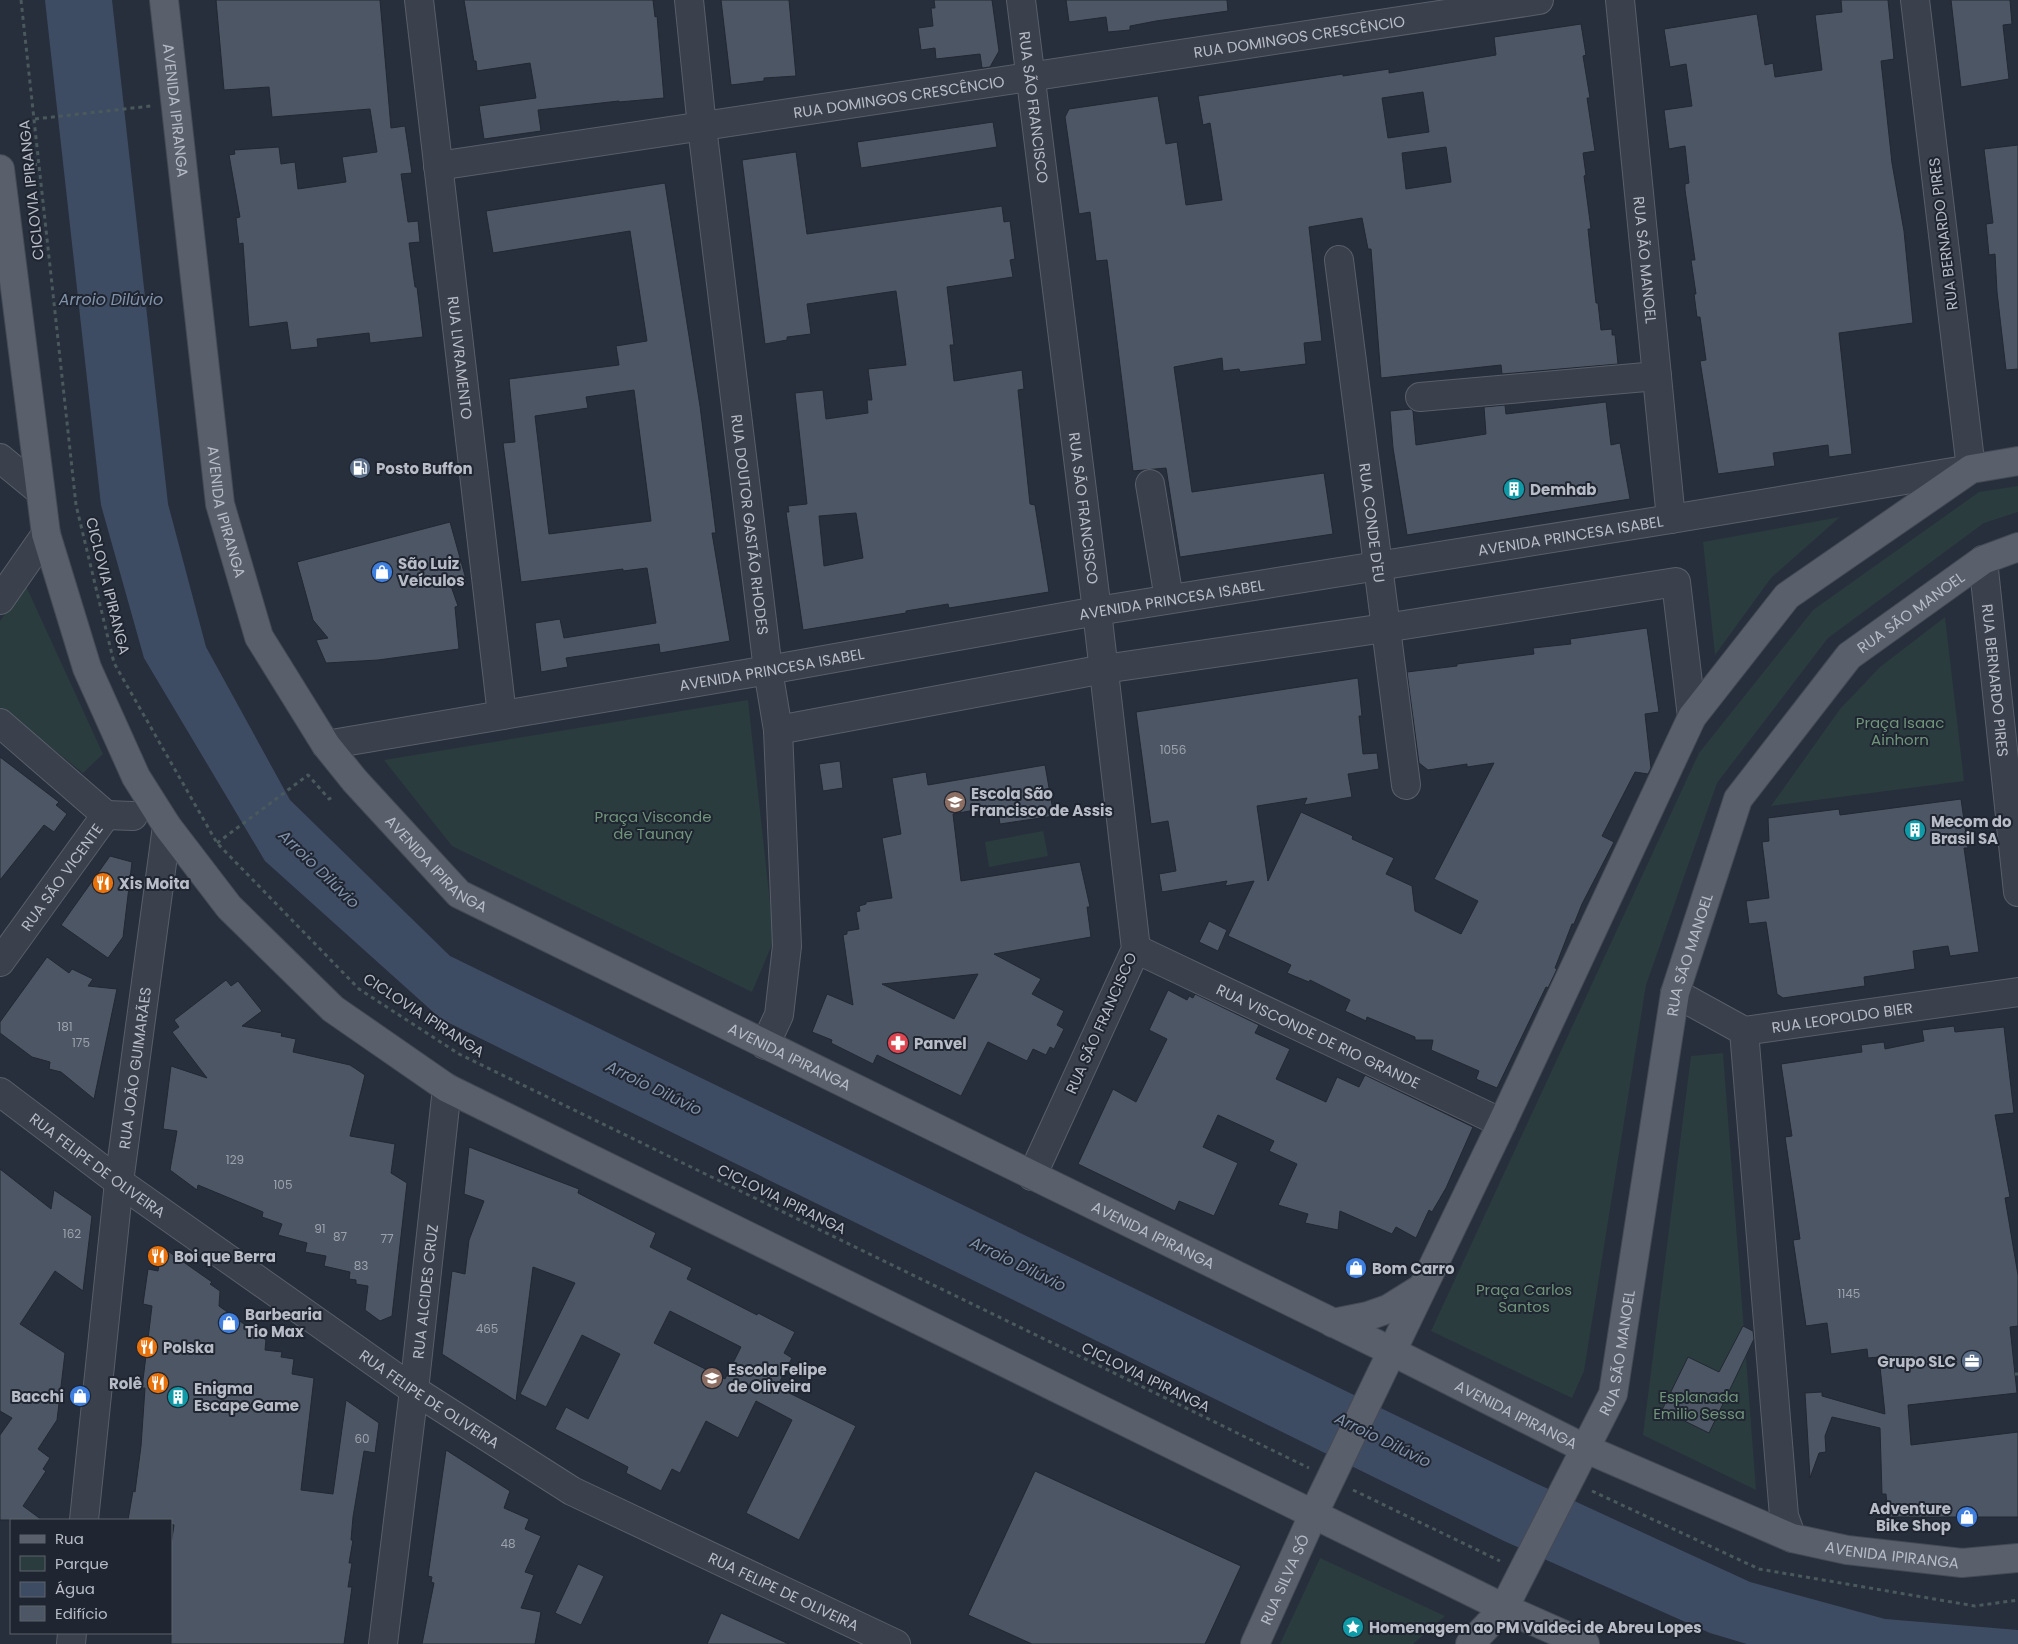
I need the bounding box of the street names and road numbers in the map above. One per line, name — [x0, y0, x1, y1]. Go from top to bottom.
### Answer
street label: RUA DOMINGOS CRESCÊNCIO — [1192, 10, 1407, 62]
street label: RUA SÃO FRANCISCO — [1014, 30, 1054, 185]
street label: AVENIDA IPIRANGA — [158, 42, 194, 178]
street label: RUA DOMINGOS CRESCÊNCIO — [792, 70, 1006, 123]
street label: CICLOVIA IPIRANGA — [13, 119, 49, 261]
street label: RUA BERNARDO PIRES — [1923, 157, 1963, 311]
street label: RUA SÃO MANOEL — [1629, 195, 1662, 325]
street label: RUA LIVRAMENTO — [443, 295, 478, 421]
street label: RUA DOUTOR GASTÃO RHODES — [726, 413, 774, 636]
street label: RUA SÃO FRANCISCO — [1064, 431, 1104, 586]
street label: AVENIDA IPIRANGA — [203, 445, 252, 580]
street label: RUA CONDE D'EU — [1355, 462, 1391, 584]
street label: AVENIDA PRINCESA ISABEL — [1476, 510, 1665, 560]
street label: CICLOVIA IPIRANGA — [81, 515, 135, 657]
street label: RUA SÃO MANOEL — [1852, 566, 1969, 658]
street label: AVENIDA PRINCESA ISABEL — [1077, 574, 1266, 625]
street label: RUA BERNARDO PIRES — [1977, 603, 2014, 758]
street label: AVENIDA PRINCESA ISABEL — [678, 642, 866, 695]
street label: AVENIDA IPIRANGA — [381, 810, 491, 917]
street label: RUA SÃO VICENTE — [16, 819, 107, 935]
street label: RUA SÃO MANOEL — [1661, 890, 1717, 1018]
street label: RUA SÃO FRANCISCO — [1060, 949, 1142, 1097]
street label: CICLOVIA IPIRANGA — [359, 968, 489, 1062]
street label: RUA VISCONDE DE RIO GRANDE — [1213, 978, 1424, 1093]
street label: RUA JOÃO GUIMARÃES — [113, 985, 156, 1150]
street label: RUA LEOPOLDO BIER — [1770, 997, 1914, 1037]
street label: AVENIDA IPIRANGA — [725, 1017, 855, 1095]
street label: RUA FELIPE DE OLIVEIRA — [25, 1108, 170, 1222]
street label: CICLOVIA IPIRANGA — [714, 1159, 850, 1239]
street label: AVENIDA IPIRANGA — [1088, 1195, 1218, 1274]
street label: RUA ALCIDES CRUZ — [407, 1223, 443, 1360]
street label: RUA SÃO MANOEL — [1593, 1288, 1640, 1419]
street label: CICLOVIA IPIRANGA — [1078, 1337, 1214, 1417]
street label: RUA FELIPE DE OLIVEIRA — [355, 1344, 504, 1453]
street label: AVENIDA IPIRANGA — [1452, 1374, 1581, 1454]
street label: RUA SILVA SÓ — [1255, 1530, 1314, 1628]
street label: AVENIDA IPIRANGA — [1823, 1535, 1960, 1573]
street label: RUA FELIPE DE OLIVEIRA — [705, 1546, 863, 1636]

